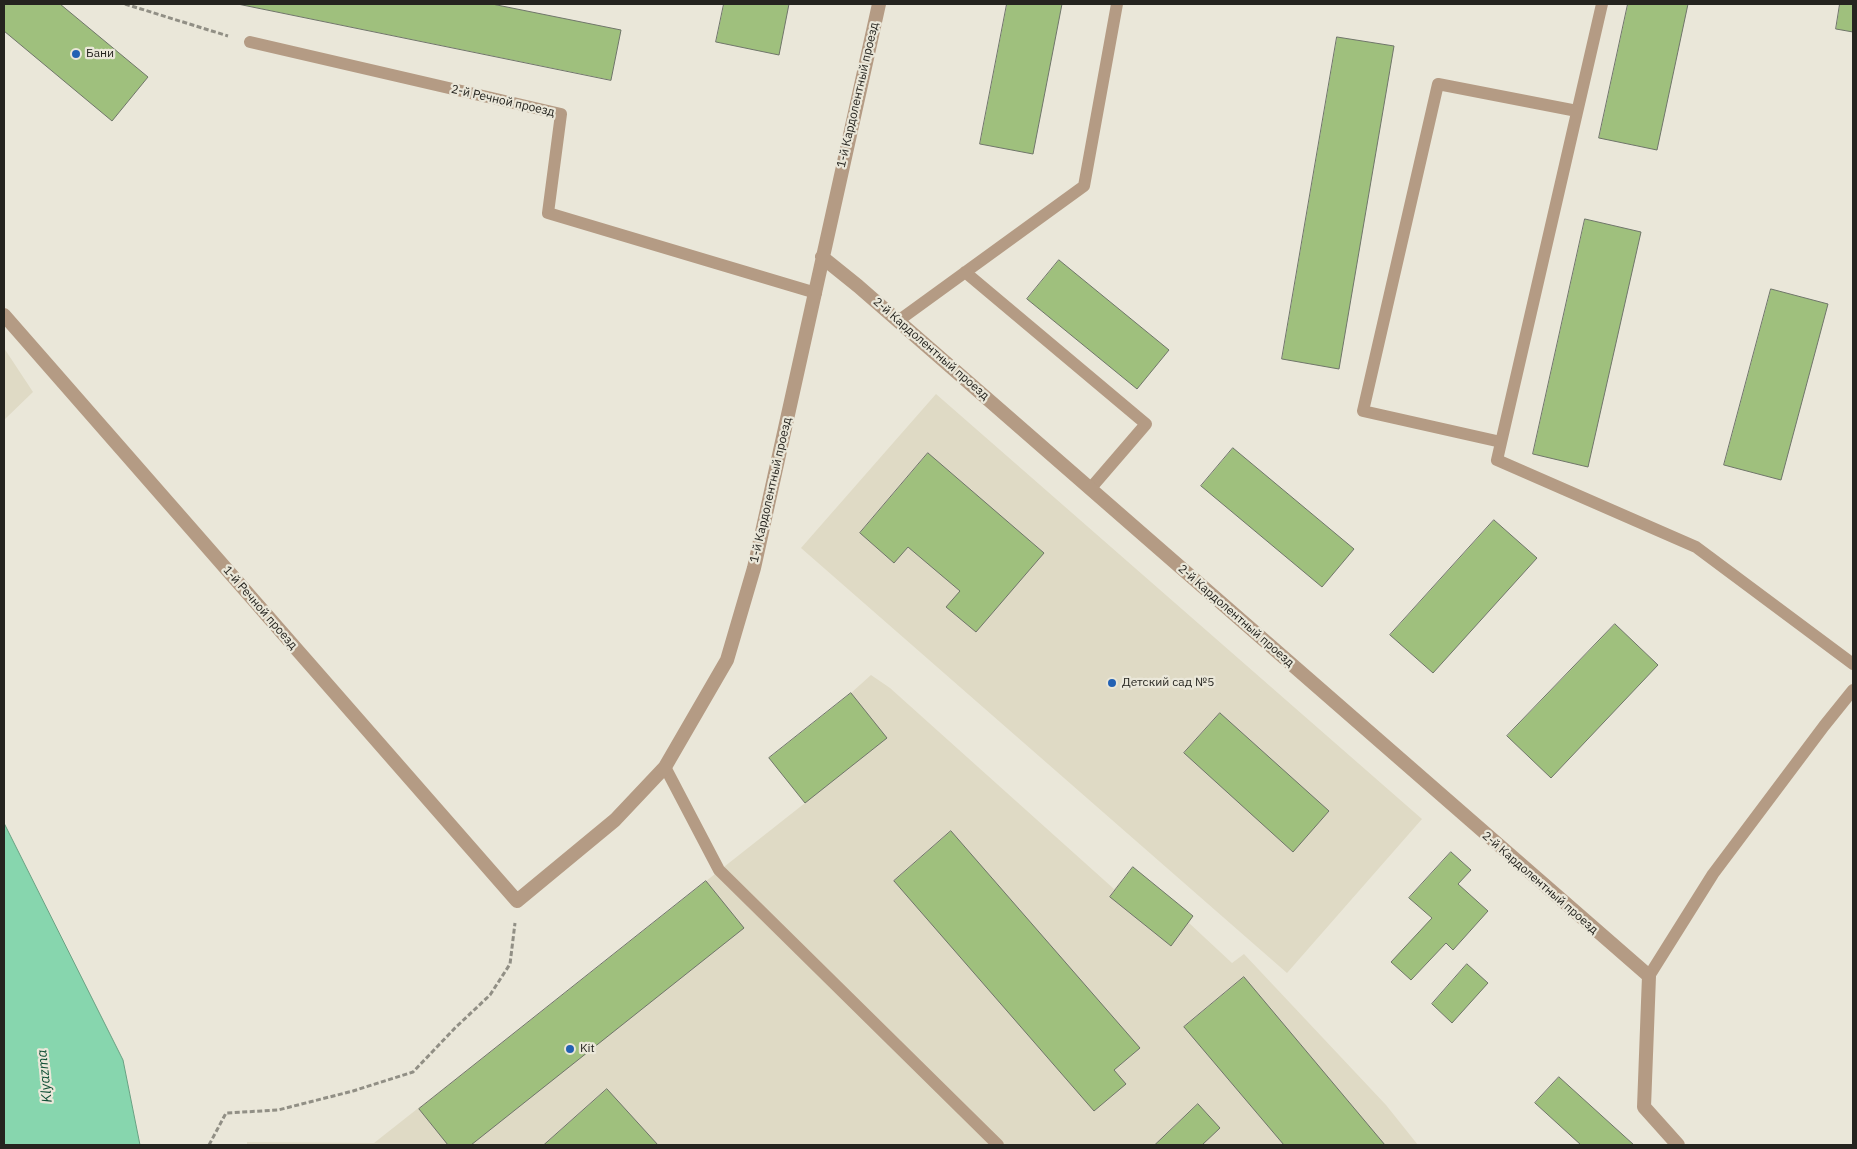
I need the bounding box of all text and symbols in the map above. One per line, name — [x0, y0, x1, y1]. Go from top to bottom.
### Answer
street label: 1-й Кардолентный проезд — [834, 21, 882, 169]
place label: Бани — [86, 47, 114, 61]
marker: Бани — [70, 48, 82, 60]
street label: 2-й Речной проезд — [450, 82, 556, 120]
street label: 2-й Кардолентный проезд — [870, 295, 992, 403]
street label: 1-й Кардолентный проезд — [747, 416, 795, 564]
street label: 2-й Кардолентный проезд — [1175, 562, 1297, 670]
street label: 1-й Речной проезд — [220, 563, 300, 653]
place label: Детский сад №5 — [1122, 676, 1214, 690]
marker: Детский сад №5 — [1106, 677, 1118, 689]
street label: 2-й Кардолентный проезд — [1479, 829, 1601, 937]
place label: Kit — [580, 1042, 595, 1056]
marker: Kit — [564, 1043, 576, 1055]
water label: Klyazma — [34, 1049, 56, 1103]

